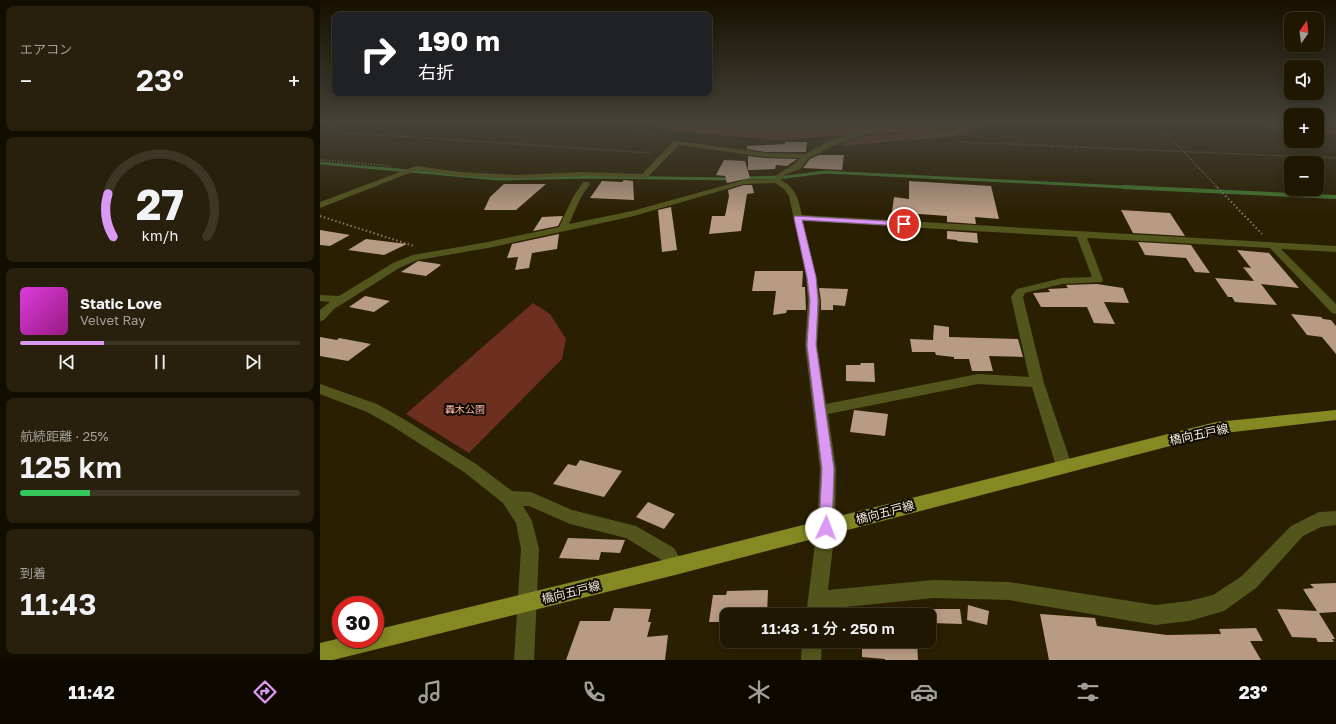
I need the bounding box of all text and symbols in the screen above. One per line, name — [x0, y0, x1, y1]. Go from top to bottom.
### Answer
north arrow — [1284, 12, 1324, 52]
map controls — [1284, 12, 1324, 196]
text: 190 m — [418, 24, 500, 57]
icon: right — [352, 28, 404, 80]
text: エアコン — [20, 41, 72, 57]
button: sound — [1284, 60, 1324, 100]
text: 右折 — [418, 61, 454, 83]
text: 23° — [136, 62, 184, 98]
text: − — [20, 67, 32, 94]
text: + — [288, 67, 300, 94]
button: + — [1284, 108, 1324, 148]
button: − — [1284, 156, 1324, 196]
text: 27 — [136, 179, 184, 229]
pin — [887, 207, 921, 241]
icon: arrive — [893, 213, 915, 235]
text: km/h — [142, 227, 178, 244]
text: Static Love — [80, 294, 162, 312]
text: Velvet Ray — [80, 312, 145, 328]
icon: previous — [56, 351, 78, 373]
icon: pause — [149, 351, 171, 373]
icon: next — [242, 351, 264, 373]
park label: 轟木公園 — [445, 403, 485, 415]
street label: 橋向五戸線 — [1168, 420, 1230, 448]
text: 航続距離 · 25% — [20, 428, 108, 444]
text: 125 km — [20, 449, 122, 485]
street label: 橋向五戸線 — [854, 497, 916, 527]
position arrow — [805, 507, 847, 549]
text: 到着 — [20, 565, 46, 581]
street label: 橋向五戸線 — [540, 577, 602, 607]
text: 11:43 — [20, 586, 97, 622]
speed limit sign: 30 — [332, 596, 384, 648]
text: 11:43 · 1 分 · 250 m — [761, 619, 895, 637]
icon: directions — [251, 678, 279, 706]
icon: music — [416, 678, 444, 706]
icon: phone — [580, 678, 608, 706]
icon: climate — [745, 678, 773, 706]
icon: car — [910, 678, 938, 706]
icon: filters — [1074, 678, 1102, 706]
text: 11:42 — [68, 681, 115, 703]
text: 23° — [1239, 681, 1268, 703]

